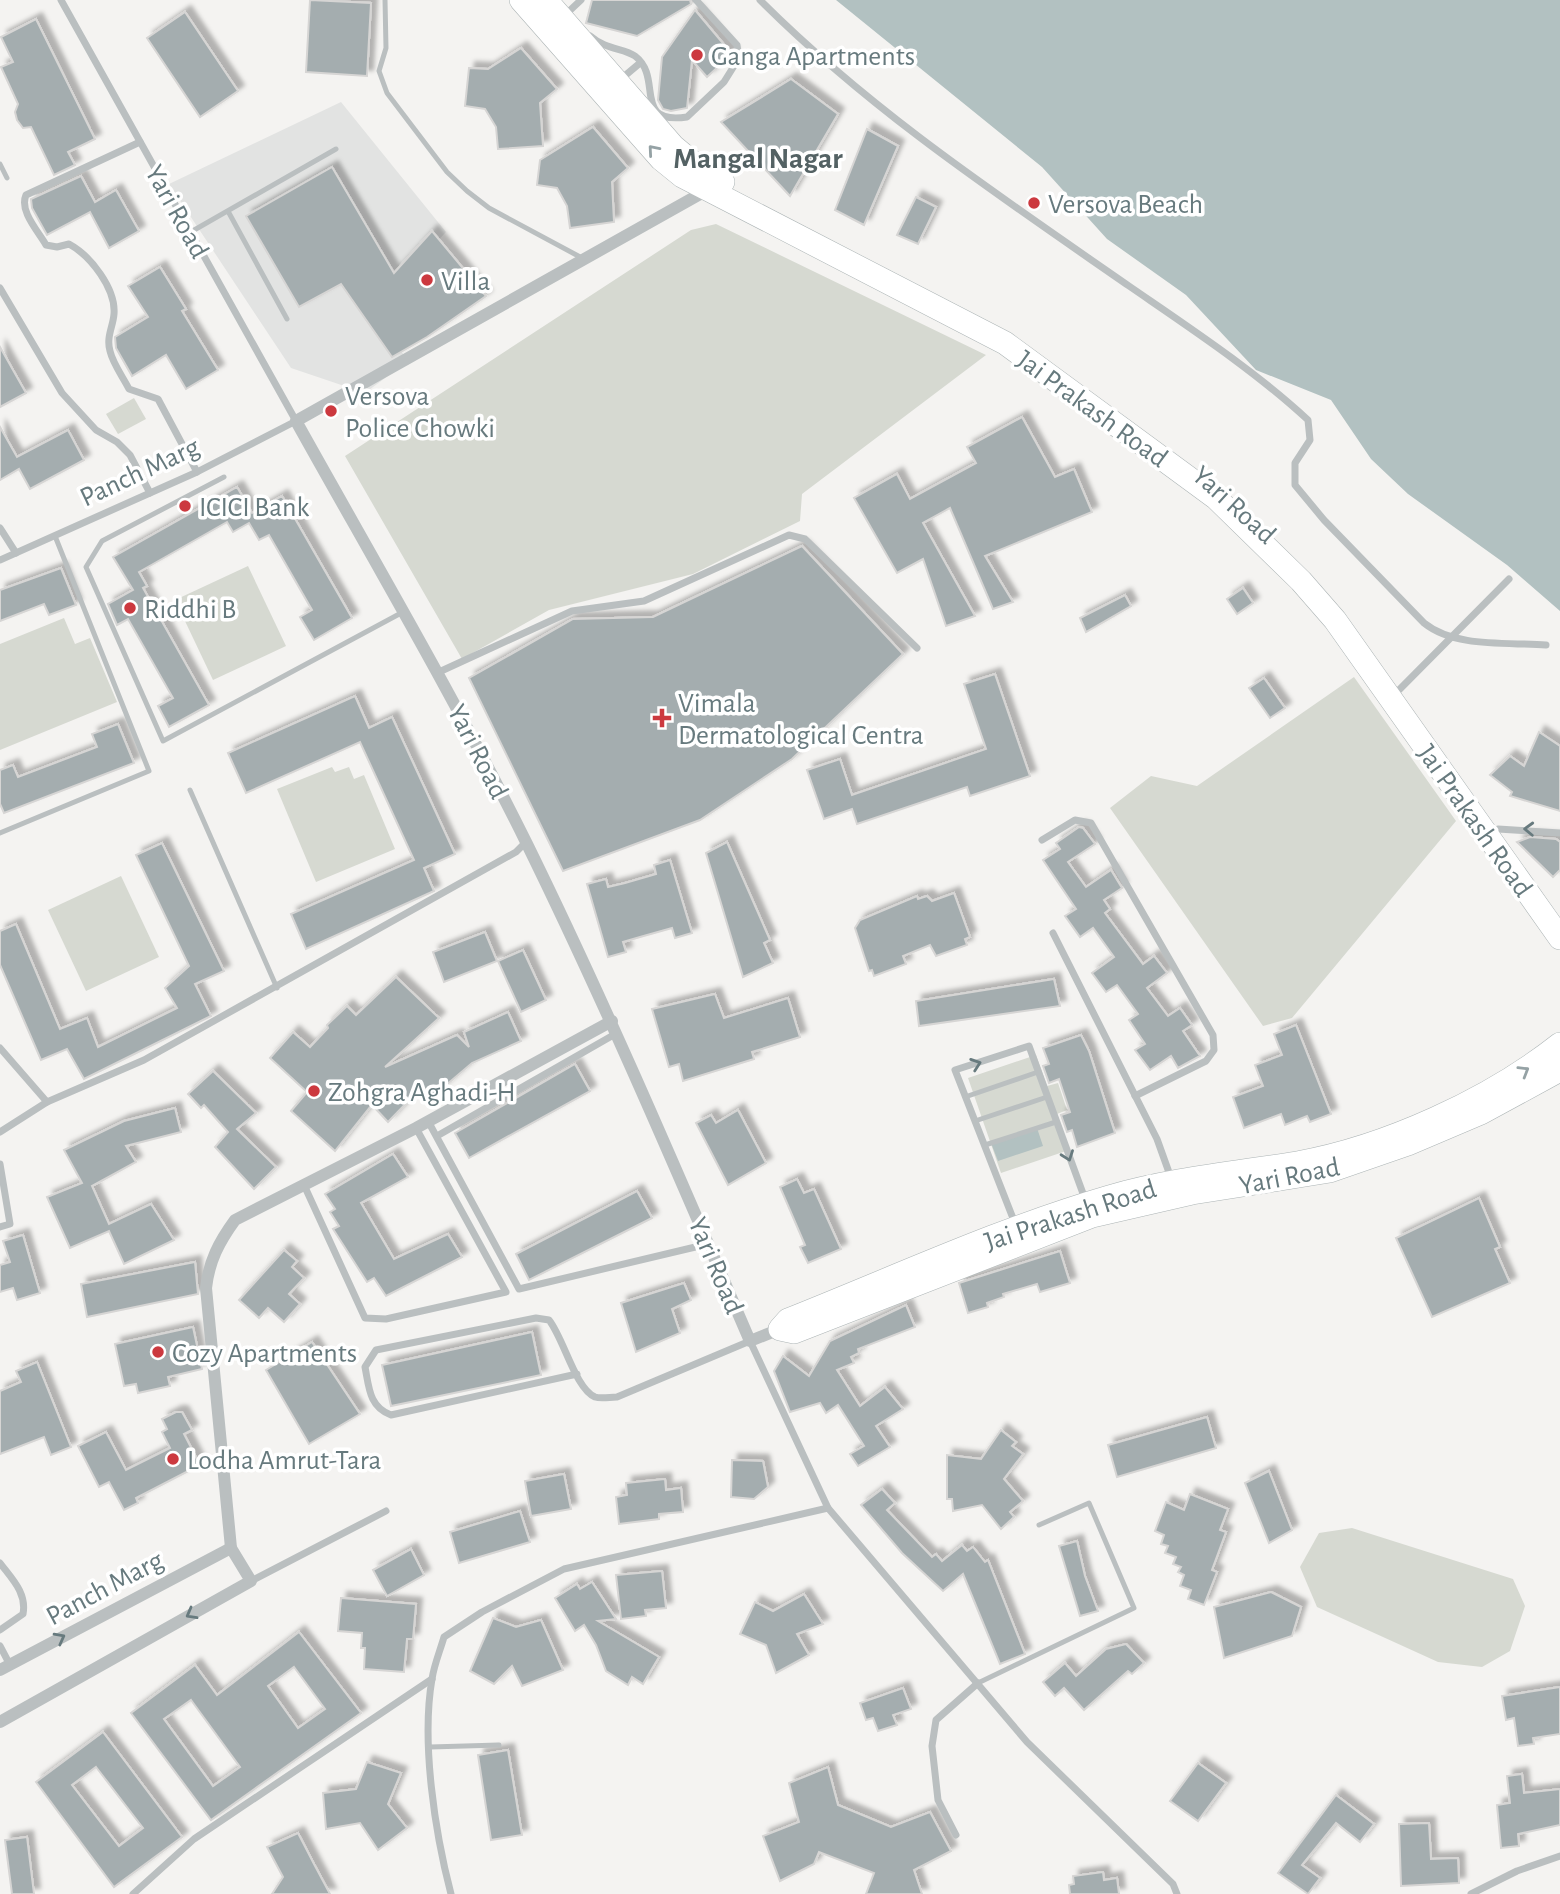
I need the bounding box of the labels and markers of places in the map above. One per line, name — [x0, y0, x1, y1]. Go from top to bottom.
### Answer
place label: Ganga Apartments — [711, 43, 915, 71]
marker: Ganga Apartments — [689, 47, 705, 63]
place label: Versova Beach — [1048, 191, 1203, 219]
marker: Versova Beach — [1026, 195, 1042, 211]
place label: Villa — [441, 268, 490, 296]
marker: Villa — [419, 272, 435, 288]
place label: Versova Police Chowki — [345, 383, 495, 443]
marker: Versova Police Chowki — [323, 403, 339, 419]
place label: ICICI Bank — [199, 494, 309, 522]
marker: ICICI Bank — [177, 498, 193, 514]
place label: Riddhi B — [144, 596, 236, 624]
marker: Riddhi B — [122, 600, 138, 616]
place label: Vimala Dermatological Centra — [678, 690, 924, 750]
marker: Vimala Dermatological Centra — [652, 708, 672, 728]
place label: Zohgra Aghadi-H — [328, 1079, 516, 1107]
marker: Zohgra Aghadi-H — [306, 1083, 322, 1099]
place label: Cozy Apartments — [172, 1340, 357, 1368]
marker: Cozy Apartments — [150, 1344, 166, 1360]
place label: Lodha Amrut-Tara — [187, 1447, 381, 1475]
marker: Lodha Amrut-Tara — [165, 1451, 181, 1467]

